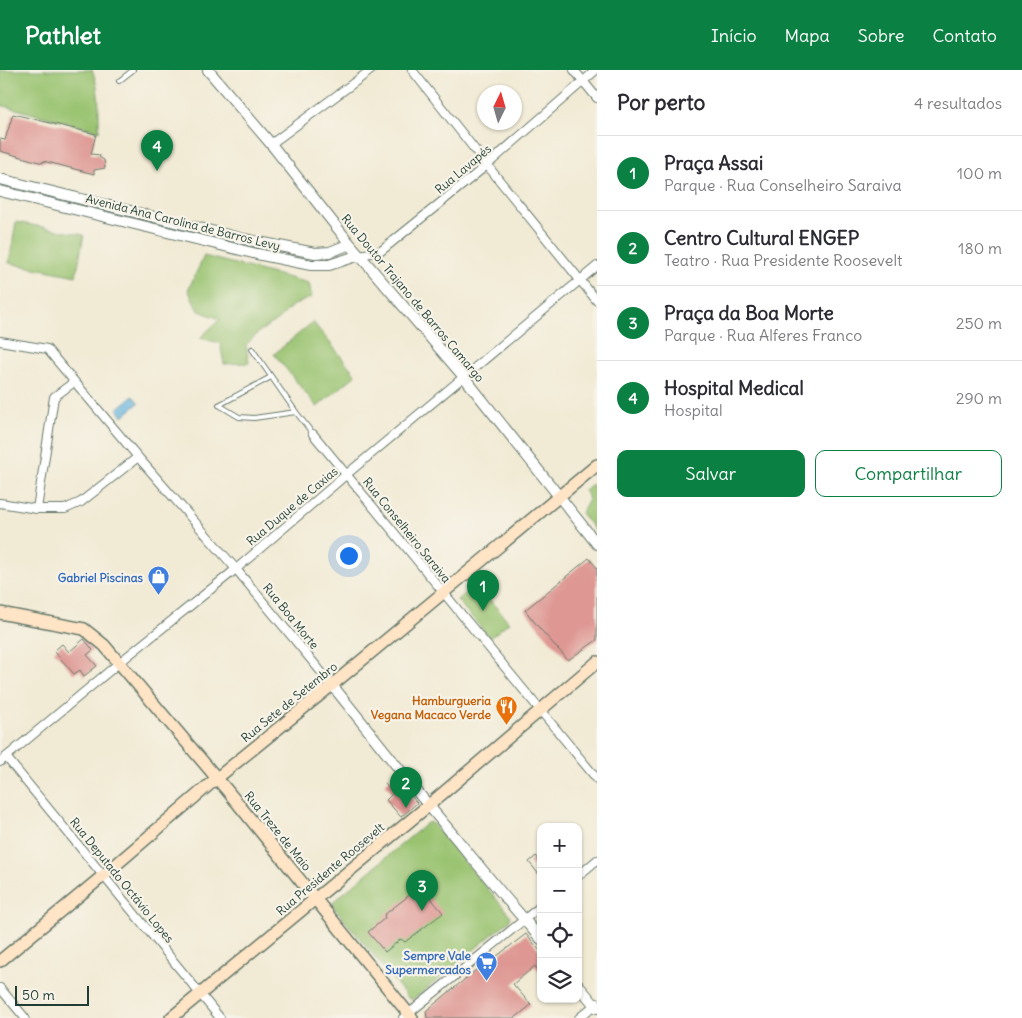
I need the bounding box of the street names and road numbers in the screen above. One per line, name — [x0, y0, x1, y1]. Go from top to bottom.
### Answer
street label: Rua Lavapés — [432, 141, 494, 197]
street label: Avenida Ana Carolina de Barros Levy — [84, 191, 282, 253]
street label: Rua Doutor Trajano de Barros Camargo — [338, 211, 488, 385]
street label: Rua Duque de Caxias — [243, 463, 341, 549]
street label: Rua Conselheiro Saraiva — [360, 474, 454, 586]
street label: Rua Boa Morte — [260, 580, 322, 652]
street label: Rua Sete de Setembro — [238, 659, 340, 745]
street label: Rua Treze de Maio — [241, 788, 315, 874]
street label: Rua Deputado Octávio Lopes — [67, 814, 177, 946]
street label: Rua Presidente Roosevelt — [273, 820, 387, 918]

